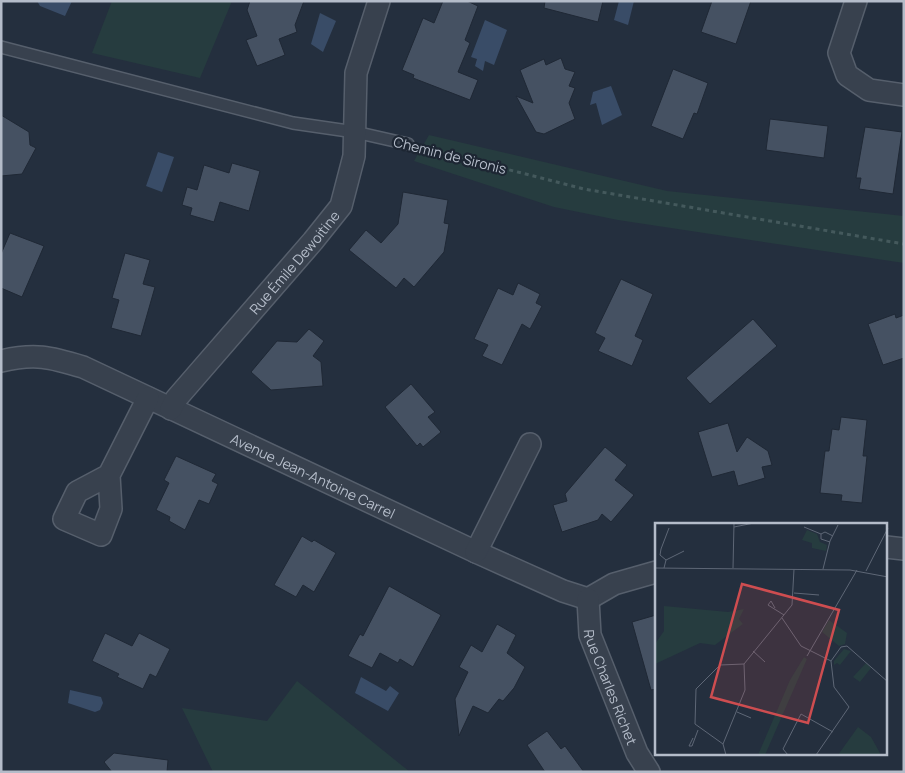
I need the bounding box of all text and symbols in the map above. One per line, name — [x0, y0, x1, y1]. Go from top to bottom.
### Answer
street label: Chemin de Sironis — [391, 132, 509, 178]
street label: Rue Émile Dewoitine — [245, 206, 343, 318]
street label: Avenue Jean-Antoine Carrel — [228, 428, 399, 522]
inset map — [655, 523, 888, 756]
street label: Rue Charles Richet — [580, 629, 642, 748]

